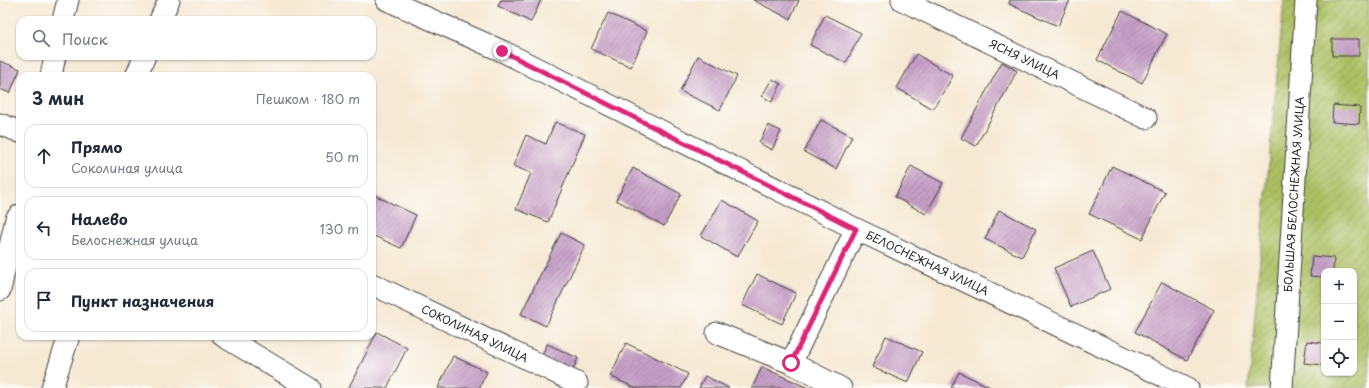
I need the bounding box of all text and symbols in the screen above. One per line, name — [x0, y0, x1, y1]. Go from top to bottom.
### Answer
search box — [16, 16, 376, 60]
icon: search — [30, 27, 52, 49]
text: Поиск — [62, 27, 108, 50]
street label: ЯСНЯ УЛИЦА — [987, 35, 1063, 83]
route end — [493, 42, 511, 60]
text: 3 мин — [32, 85, 84, 111]
text: Пешком · 180 m — [256, 89, 360, 108]
street label: БОЛЬШАЯ БЕЛОСНЕЖНАЯ УЛИЦА — [1279, 96, 1308, 293]
text: Прямо — [71, 135, 122, 158]
icon: ahead — [33, 145, 55, 167]
text: 50 m — [325, 147, 359, 166]
text: Соколиная улица — [71, 158, 183, 177]
text: Налево — [71, 207, 128, 230]
icon: left — [33, 217, 55, 239]
text: 130 m — [320, 219, 359, 238]
street label: БЕЛОСНЕЖНАЯ УЛИЦА — [863, 226, 992, 300]
text: Белоснежная улица — [71, 230, 198, 249]
map controls — [1321, 268, 1357, 376]
button: + — [1321, 268, 1357, 304]
icon: arrive — [33, 289, 55, 311]
text: Пункт назначения — [71, 289, 214, 312]
street label: СОКОЛИНАЯ УЛИЦА — [419, 300, 532, 366]
button: − — [1321, 304, 1357, 340]
button: locate — [1321, 340, 1357, 376]
route start — [782, 354, 800, 372]

